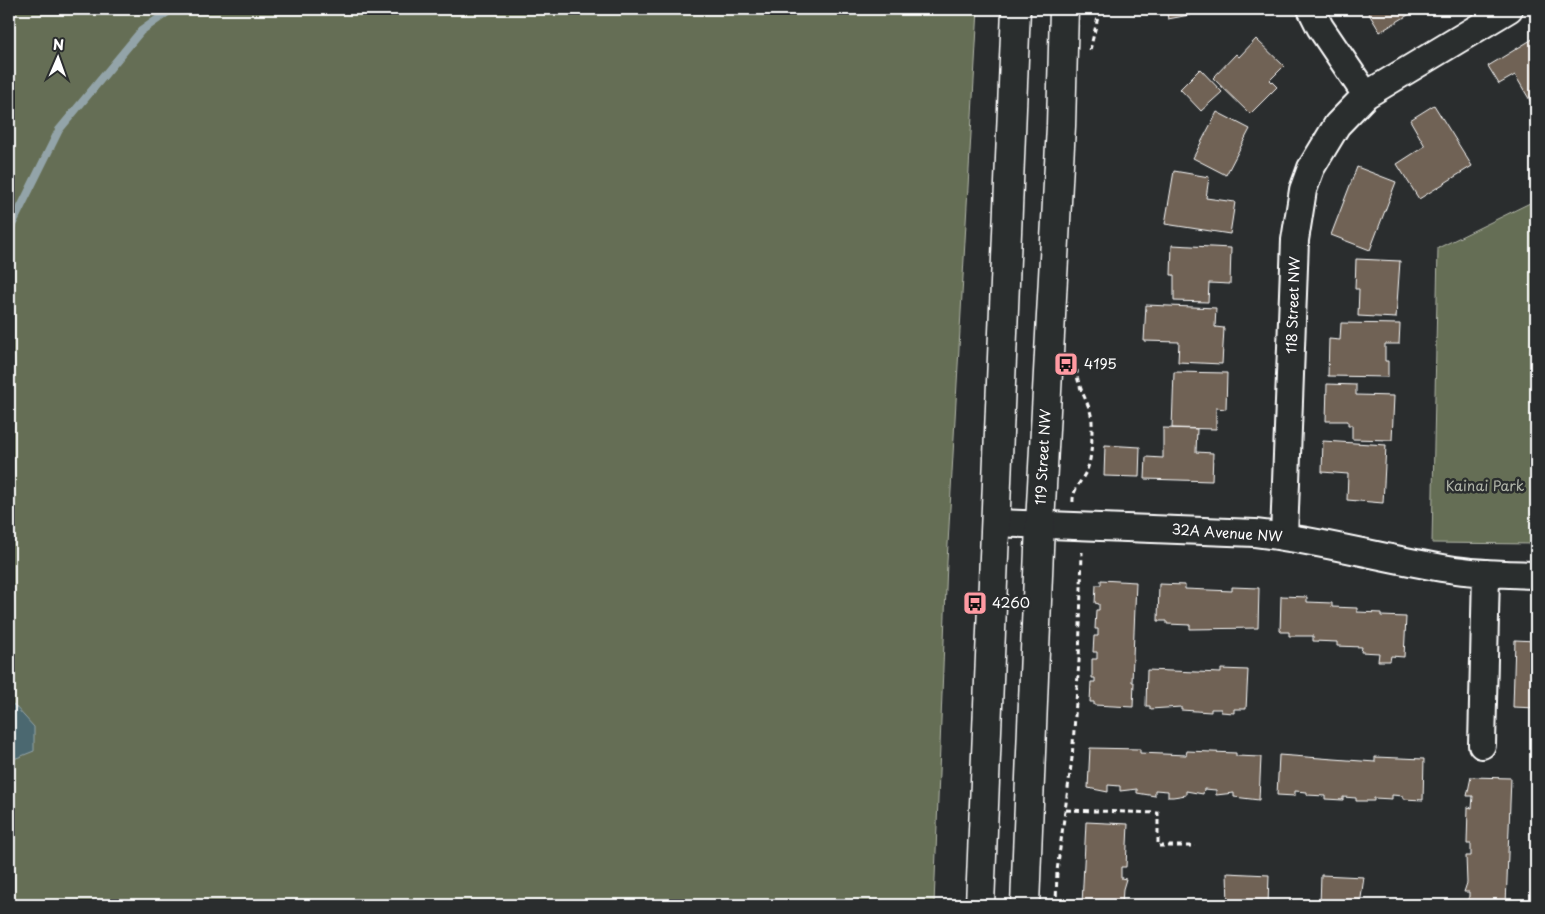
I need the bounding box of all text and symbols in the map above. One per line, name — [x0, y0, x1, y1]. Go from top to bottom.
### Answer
north arrow — [32, 32, 82, 82]
text: N — [53, 34, 64, 55]
street label: 118 Street NW — [1280, 256, 1305, 354]
bus stop icon: 4195 — [1053, 351, 1079, 377]
place label: 4195 — [1084, 353, 1117, 374]
street label: 119 Street NW — [1029, 408, 1056, 506]
park label: Kainai Park — [1446, 475, 1525, 496]
street label: 32A Avenue NW — [1171, 518, 1284, 547]
bus stop icon: 4260 — [962, 590, 988, 616]
place label: 4260 — [992, 592, 1030, 613]

